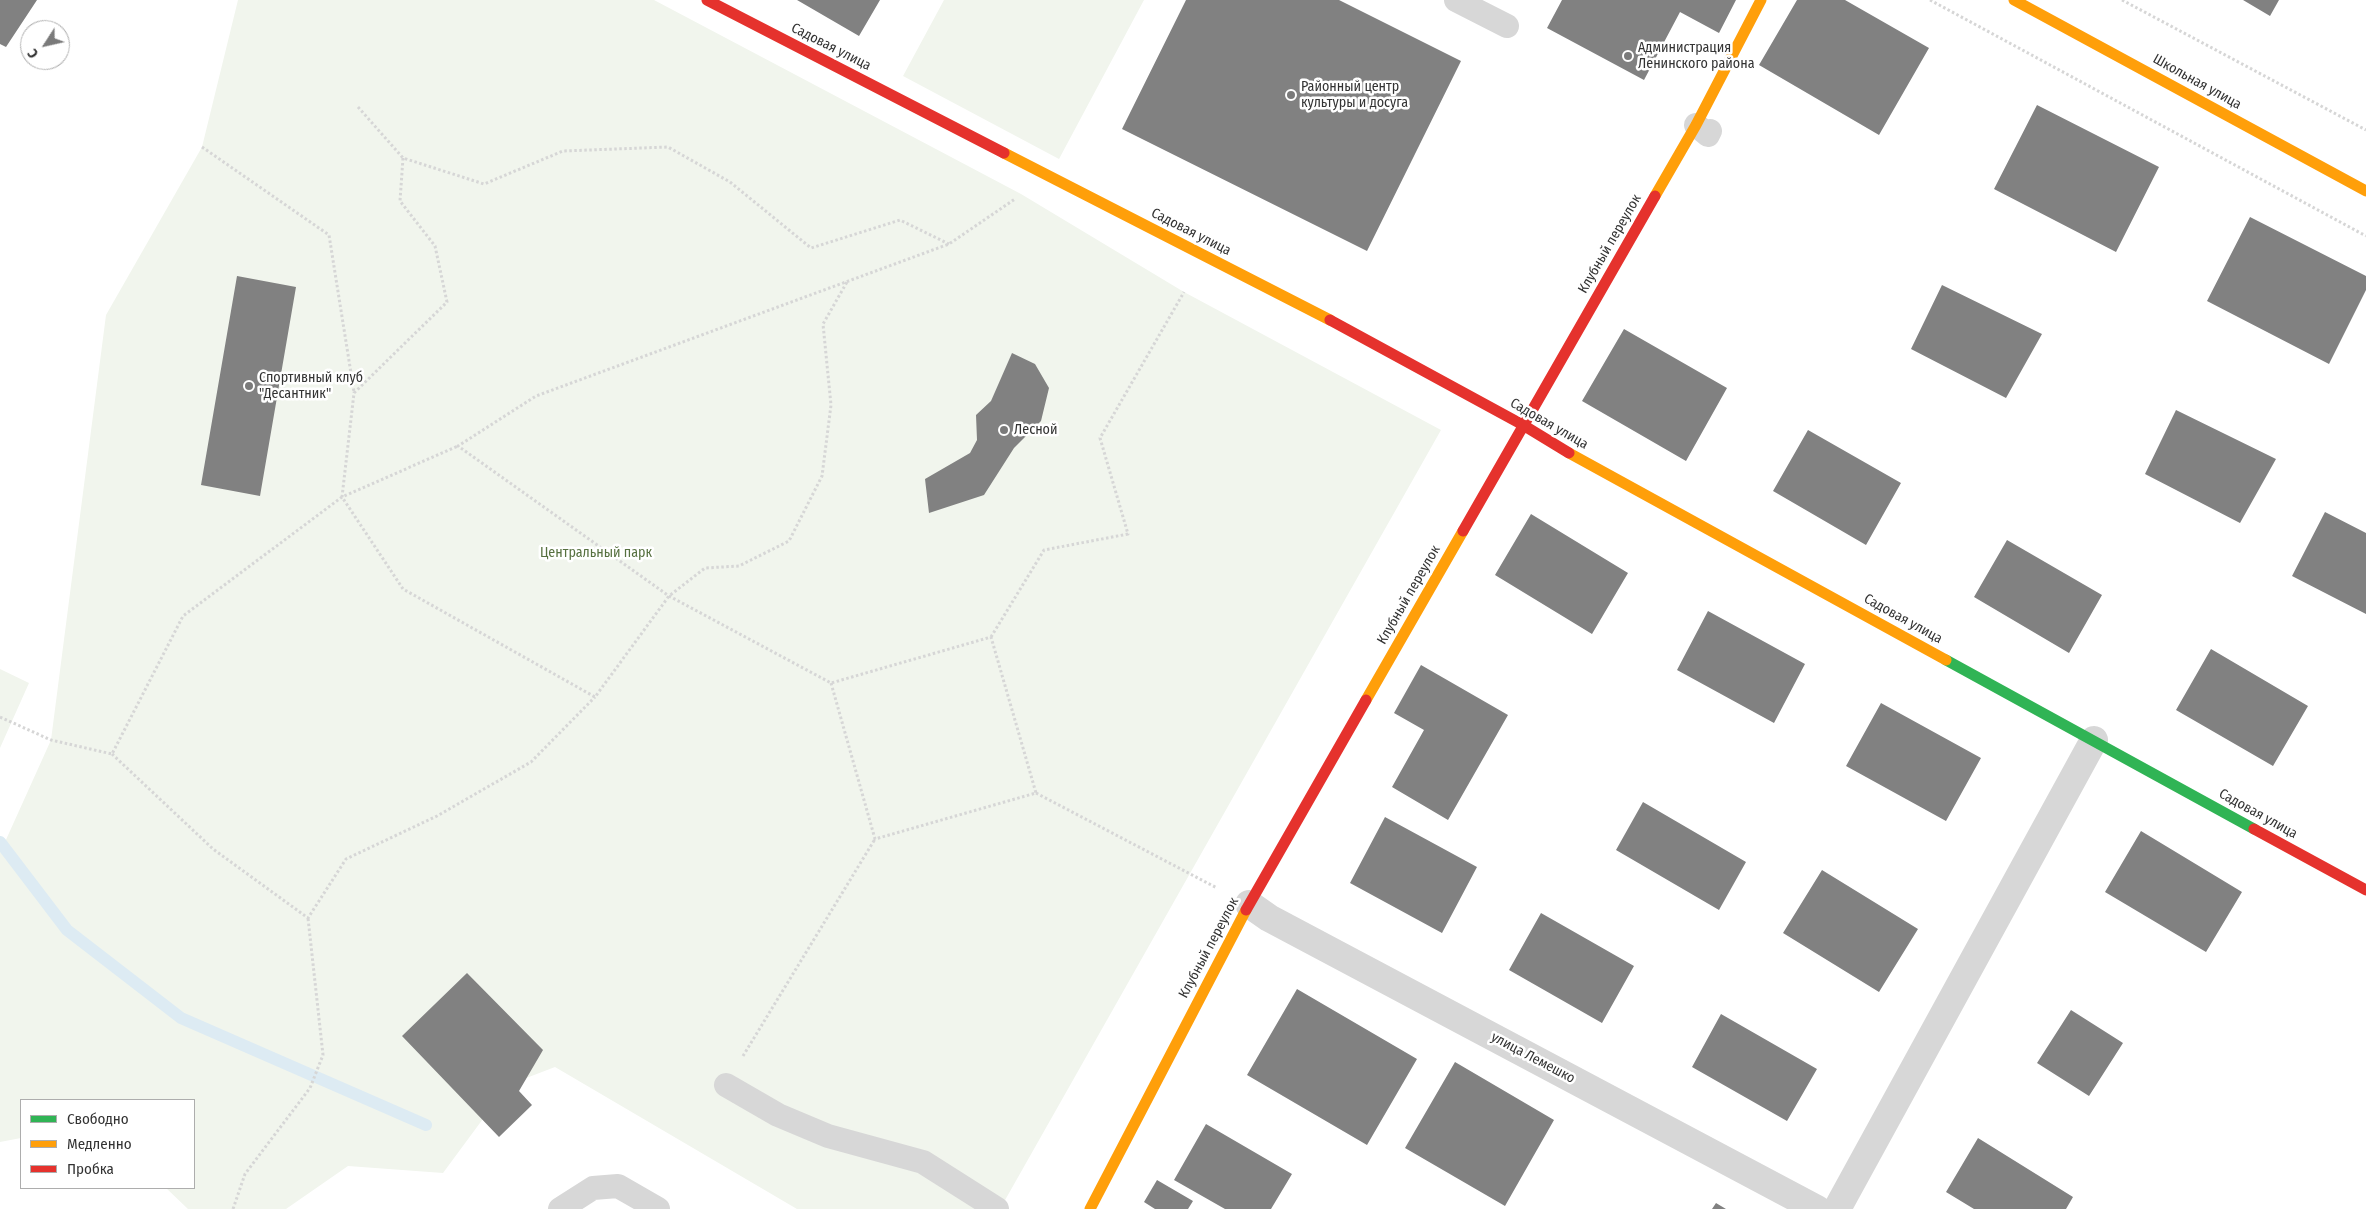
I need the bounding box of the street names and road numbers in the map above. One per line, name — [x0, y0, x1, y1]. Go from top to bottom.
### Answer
street label: Садовая улица — [788, 20, 874, 74]
street label: Школьная улица — [2150, 51, 2244, 113]
street label: Клубный переулок — [1575, 191, 1645, 297]
street label: Садовая улица — [1148, 205, 1234, 259]
street label: Садовая улица — [1507, 395, 1591, 453]
street label: Клубный переулок — [1374, 542, 1444, 648]
street label: Садовая улица — [1861, 590, 1945, 648]
street label: Садовая улица — [2216, 785, 2300, 843]
street label: Клубный переулок — [1175, 895, 1243, 1001]
street label: улица Лемешко — [1488, 1029, 1578, 1087]

